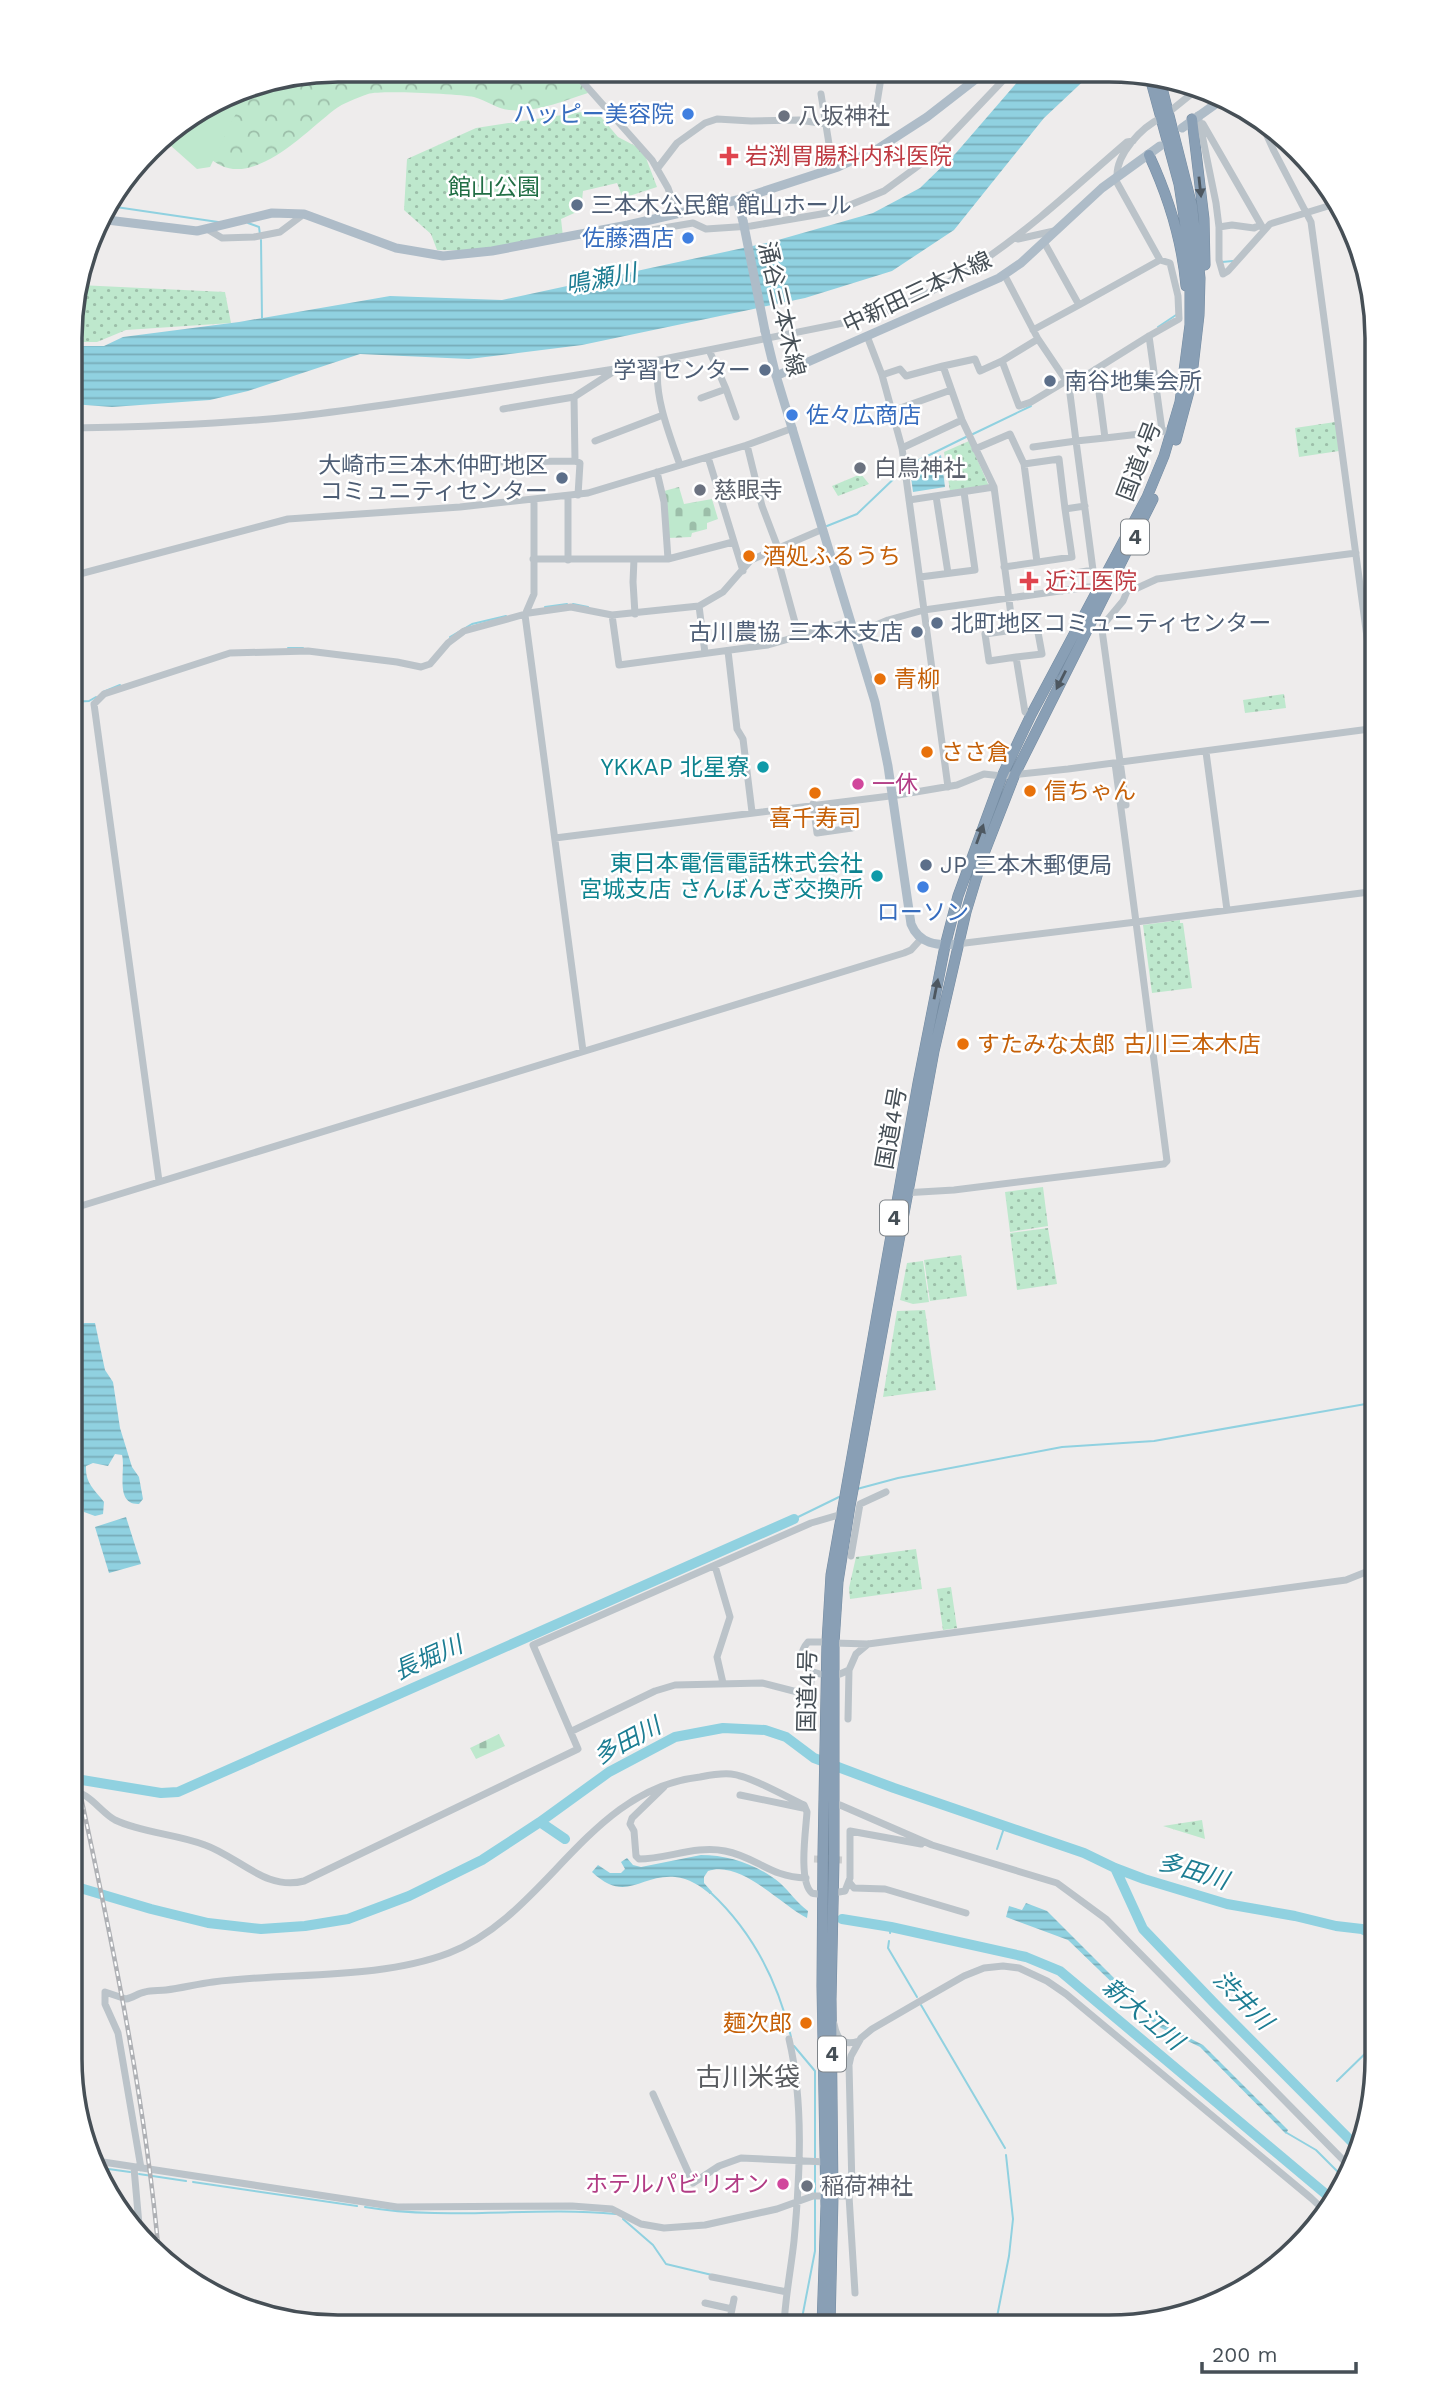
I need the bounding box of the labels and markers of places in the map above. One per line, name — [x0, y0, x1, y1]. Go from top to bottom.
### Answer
place label: ハッピー美容院 — [513, 101, 674, 128]
place label: 八坂神社 — [798, 103, 890, 130]
marker: ハッピー美容院 — [680, 106, 696, 122]
marker: 八坂神社 — [776, 108, 792, 124]
place label: 岩渕胃腸科内科医院 — [745, 143, 952, 170]
marker: 岩渕胃腸科内科医院 — [719, 146, 739, 166]
place label: 三本木公民館 館山ホール — [591, 192, 852, 219]
marker: 三本木公民館 館山ホール — [569, 197, 585, 213]
place label: 佐藤酒店 — [582, 225, 674, 252]
marker: 佐藤酒店 — [680, 230, 696, 246]
place label: 学習センター — [613, 357, 751, 384]
marker: 学習センター — [757, 362, 773, 378]
place label: 南谷地集会所 — [1064, 368, 1202, 395]
marker: 南谷地集会所 — [1042, 373, 1058, 389]
place label: 佐々広商店 — [806, 402, 921, 429]
marker: 佐々広商店 — [784, 407, 800, 423]
place label: 大崎市三本木仲町地区 コミュニティセンター — [318, 452, 548, 505]
place label: 白鳥神社 — [874, 455, 966, 482]
marker: 白鳥神社 — [852, 460, 868, 476]
marker: 大崎市三本木仲町地区 コミュニティセンター — [554, 470, 570, 486]
place label: 慈眼寺 — [714, 477, 783, 504]
marker: 慈眼寺 — [692, 482, 708, 498]
place label: 酒処ふるうち — [763, 543, 901, 570]
marker: 酒処ふるうち — [741, 548, 757, 564]
place label: 近江医院 — [1045, 568, 1137, 595]
marker: 近江医院 — [1019, 571, 1039, 591]
place label: 北町地区コミュニティセンター — [951, 610, 1272, 637]
marker: 北町地区コミュニティセンター — [929, 615, 945, 631]
place label: 古川農協 三本木支店 — [688, 619, 903, 646]
marker: 古川農協 三本木支店 — [909, 624, 925, 640]
place label: 青柳 — [894, 666, 940, 693]
marker: 青柳 — [872, 671, 888, 687]
place label: ささ倉 — [941, 739, 1010, 766]
marker: ささ倉 — [919, 744, 935, 760]
place label: YKKAP 北星寮 — [601, 754, 749, 781]
marker: YKKAP 北星寮 — [755, 759, 771, 775]
place label: 一休 — [872, 771, 918, 798]
marker: 一休 — [850, 776, 866, 792]
place label: 信ちゃん — [1044, 778, 1136, 805]
marker: 信ちゃん — [1022, 783, 1038, 799]
marker: 喜千寿司 — [807, 785, 823, 801]
place label: 喜千寿司 — [769, 805, 861, 832]
place label: 東日本電信電話株式会社 宮城支店 さんぼんぎ交換所 — [579, 850, 863, 903]
place label: JP 三本木郵便局 — [940, 852, 1112, 879]
marker: JP 三本木郵便局 — [918, 857, 934, 873]
marker: 東日本電信電話株式会社 宮城支店 さんぼんぎ交換所 — [869, 868, 885, 884]
marker: ローソン — [915, 879, 931, 895]
place label: ローソン — [877, 899, 969, 926]
place label: すたみな太郎 古川三本木店 — [977, 1031, 1261, 1058]
marker: すたみな太郎 古川三本木店 — [955, 1036, 971, 1052]
place label: 麺次郎 — [723, 2010, 792, 2037]
marker: 麺次郎 — [798, 2015, 814, 2031]
place label: ホテルパビリオン — [585, 2171, 769, 2198]
place label: 稲荷神社 — [821, 2173, 913, 2200]
marker: ホテルパビリオン — [775, 2176, 791, 2192]
marker: 稲荷神社 — [799, 2178, 815, 2194]

